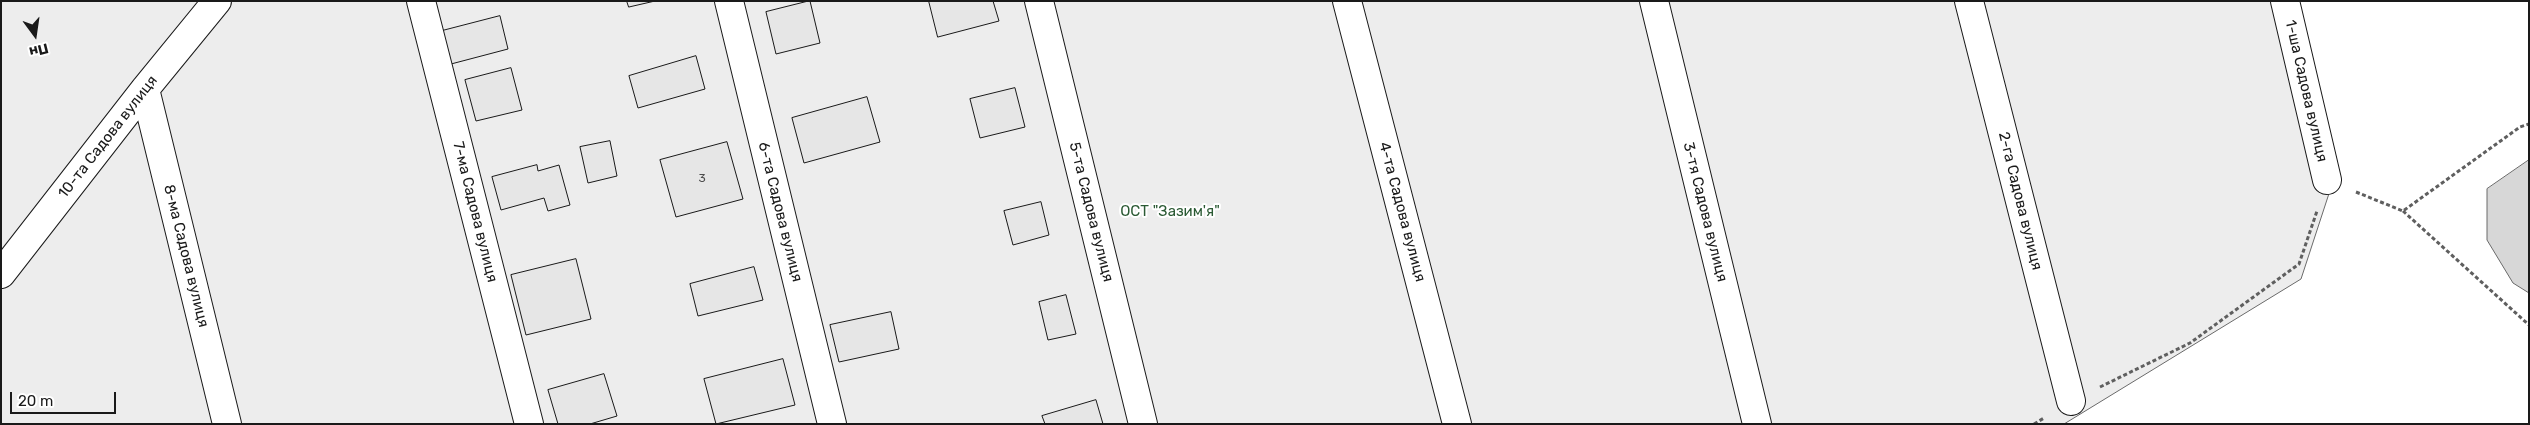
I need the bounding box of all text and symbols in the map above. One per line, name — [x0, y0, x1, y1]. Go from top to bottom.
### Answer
north arrow — [10, 10, 60, 60]
street label: 1-ша Садова вулиця — [2281, 18, 2331, 164]
text: Пн — [27, 39, 50, 61]
street label: 10-та Садова вулиця — [55, 72, 161, 202]
street label: 2-га Садова вулиця — [1994, 130, 2046, 272]
street label: 7-ма Садова вулиця — [449, 140, 501, 284]
street label: 6-та Садова вулиця — [754, 140, 806, 284]
street label: 5-та Садова вулиця — [1065, 140, 1117, 284]
street label: 4-та Садова вулиця — [1375, 140, 1429, 284]
street label: 3-тя Садова вулиця — [1679, 140, 1731, 284]
house number: 3 — [698, 172, 706, 186]
street label: 8-ма Садова вулиця — [160, 183, 212, 329]
park label: ОСТ "Зазим'я" — [1120, 203, 1220, 221]
scale bar — [12, 382, 119, 414]
text: 20 m — [18, 392, 53, 410]

